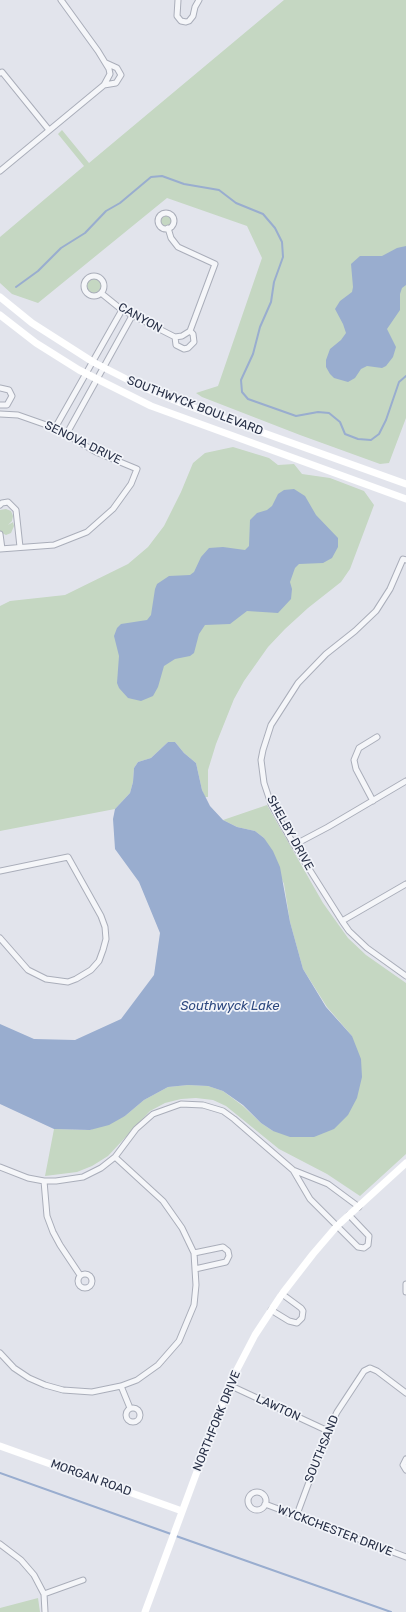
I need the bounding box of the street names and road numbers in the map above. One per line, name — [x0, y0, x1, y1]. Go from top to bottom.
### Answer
street label: CANYON — [115, 300, 165, 336]
street label: SOUTHWYCK BOULEVARD — [125, 373, 265, 439]
street label: SENOVA DRIVE — [42, 418, 124, 468]
street label: SHELBY DRIVE — [264, 793, 316, 873]
street label: NORTHFORK DRIVE — [190, 1369, 244, 1473]
street label: LAWTON — [254, 1391, 302, 1425]
street label: SOUTHSAND — [302, 1413, 342, 1485]
street label: MORGAN ROAD — [49, 1457, 133, 1499]
street label: WYCKCHESTER DRIVE — [275, 1502, 395, 1560]

